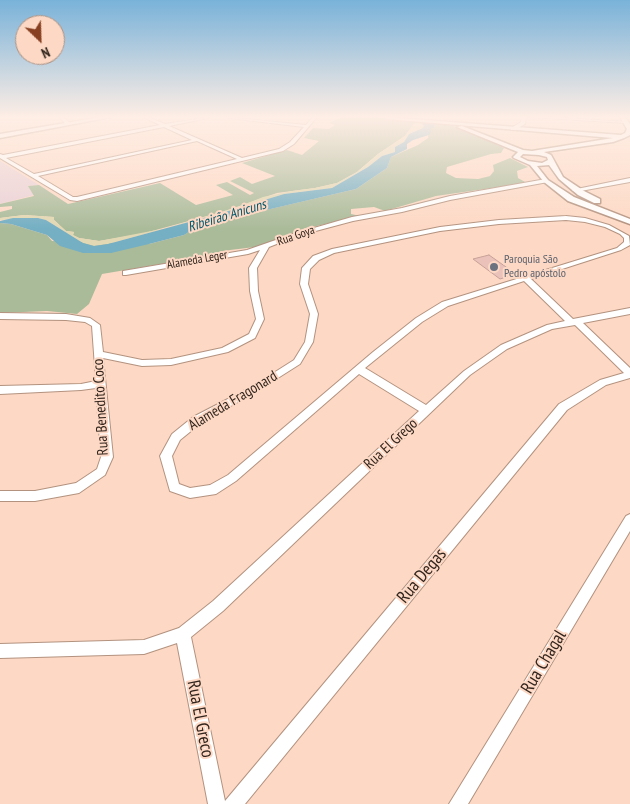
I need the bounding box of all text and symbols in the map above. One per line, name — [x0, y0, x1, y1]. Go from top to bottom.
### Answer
north arrow — [15, 15, 65, 65]
text: N — [39, 43, 53, 63]
water label: Ribeirão Anicuns — [186, 196, 268, 236]
street label: Rua Goya — [275, 223, 317, 249]
street label: Alameda Leger — [166, 248, 228, 272]
place label: Paroquia São Pedro apóstolo — [504, 253, 566, 281]
marker: Paroquia São Pedro apóstolo — [488, 261, 500, 273]
street label: Rua Benedito Coco — [89, 358, 113, 456]
street label: Alameda Fragonard — [185, 367, 281, 435]
street label: Rua El Grego — [361, 415, 421, 473]
street label: Rua Degas — [393, 544, 451, 608]
street label: Rua Chagal — [517, 626, 571, 698]
street label: Rua El Greco — [182, 679, 218, 759]

